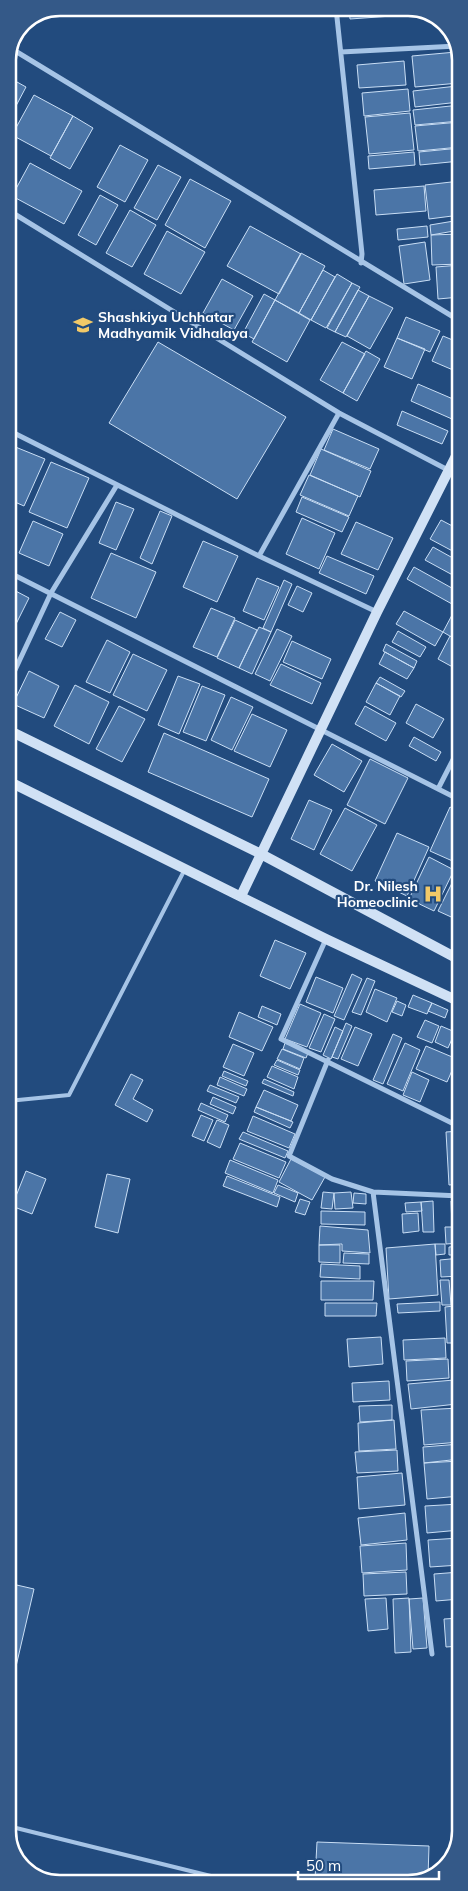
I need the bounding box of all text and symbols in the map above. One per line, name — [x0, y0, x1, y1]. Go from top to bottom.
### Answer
place label: Shashkiya Uchhatar Madhyamik Vidhalaya — [98, 308, 248, 342]
school or university icon: Shashkiya Uchhatar Madhyamik Vidhalaya — [72, 314, 94, 336]
place label: Dr. Nilesh Homeoclinic — [337, 877, 418, 911]
hospital icon: Dr. Nilesh Homeoclinic — [422, 883, 444, 905]
scale bar — [298, 1848, 439, 1880]
text: 50 m — [306, 1856, 341, 1875]

